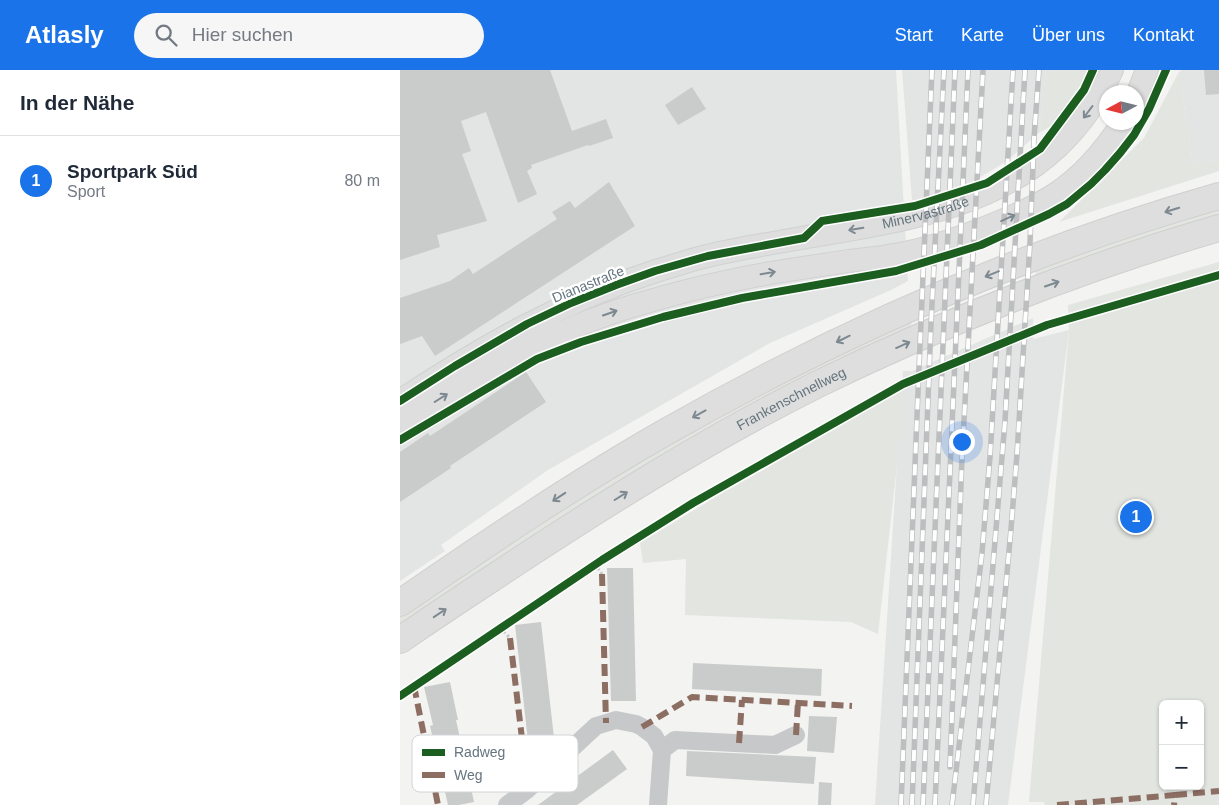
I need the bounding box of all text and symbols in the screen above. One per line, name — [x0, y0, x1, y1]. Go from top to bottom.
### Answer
search box — [134, 13, 484, 58]
text: Atlasly — [25, 21, 104, 48]
icon: search — [152, 21, 180, 49]
text: Hier suchen — [192, 24, 293, 45]
text: Start — [895, 25, 933, 45]
text: Karte — [961, 25, 1004, 45]
text: Über uns — [1032, 25, 1105, 45]
text: Kontakt — [1133, 25, 1194, 45]
north arrow — [1099, 85, 1144, 130]
text: In der Nähe — [20, 91, 134, 114]
one-way arrow — [1082, 105, 1093, 118]
text: Sportpark Süd — [67, 161, 198, 182]
text: 1 — [32, 172, 40, 189]
text: 80 m — [344, 172, 380, 189]
text: Sport — [67, 183, 105, 200]
street label: Minervastraße — [881, 193, 971, 232]
one-way arrow — [1165, 206, 1181, 215]
one-way arrow — [1000, 213, 1015, 222]
one-way arrow — [848, 225, 864, 235]
street label: Dianastraße — [550, 262, 627, 306]
one-way arrow — [759, 268, 775, 278]
one-way arrow — [985, 270, 1000, 279]
one-way arrow — [1044, 279, 1059, 288]
one-way arrow — [602, 308, 618, 317]
one-way arrow — [836, 335, 851, 344]
one-way arrow — [895, 339, 910, 349]
street label: Frankenschnellweg — [734, 364, 848, 433]
one-way arrow — [433, 393, 447, 403]
one-way arrow — [692, 409, 706, 419]
your location — [949, 429, 975, 455]
one-way arrow — [613, 490, 627, 500]
one-way arrow — [553, 492, 567, 502]
pin: 1 — [1120, 498, 1152, 536]
one-way arrow — [433, 608, 447, 618]
map controls — [1159, 700, 1204, 790]
button: + — [1159, 700, 1204, 745]
legend — [412, 735, 578, 792]
text: Radweg — [454, 744, 505, 760]
button: − — [1159, 745, 1204, 790]
text: Weg — [454, 767, 483, 783]

